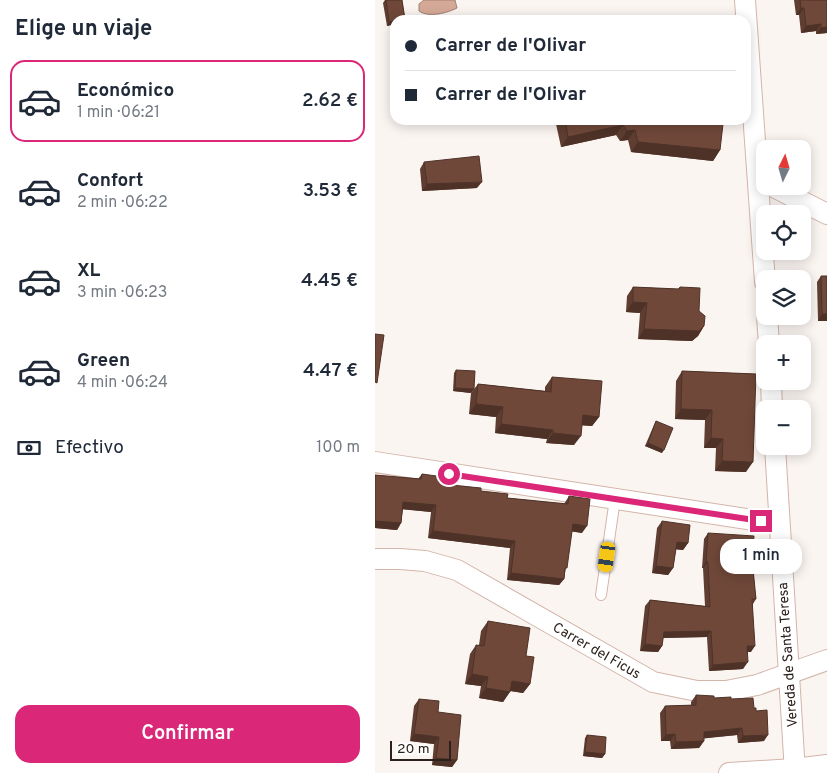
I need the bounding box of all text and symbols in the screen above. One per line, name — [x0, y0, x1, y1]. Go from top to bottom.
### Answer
text: Elige un viaje — [15, 16, 152, 43]
text: Carrer de l'Olivar — [435, 34, 586, 58]
icon: car — [17, 79, 62, 124]
text: Económico — [77, 79, 174, 103]
text: Carrer de l'Olivar — [435, 83, 586, 107]
text: 2.62 € — [302, 89, 358, 113]
text: 1 min · 06:21 — [77, 103, 160, 123]
north arrow — [756, 140, 811, 195]
map controls — [756, 140, 811, 455]
icon: car — [17, 169, 62, 214]
text: Confort — [77, 169, 143, 193]
text: 3.53 € — [303, 179, 358, 203]
text: 2 min · 06:22 — [77, 193, 168, 213]
button: locate — [756, 205, 811, 260]
icon: car — [17, 259, 62, 304]
text: XL — [77, 259, 100, 283]
text: 4.45 € — [301, 269, 358, 293]
button: layers — [756, 270, 811, 325]
text: 3 min · 06:23 — [77, 283, 167, 303]
button: + — [756, 335, 811, 390]
icon: car — [17, 349, 62, 394]
text: Green — [77, 349, 130, 373]
text: 4.47 € — [303, 359, 358, 383]
text: 4 min · 06:24 — [77, 373, 168, 393]
button: − — [756, 400, 811, 455]
icon: cash — [15, 434, 43, 462]
text: Efectivo — [55, 436, 124, 460]
text: 100 m — [316, 438, 360, 458]
route start — [438, 463, 460, 485]
route end — [750, 510, 772, 532]
callout: 1 min — [720, 538, 802, 574]
car — [597, 541, 616, 573]
text: 1 min — [742, 546, 780, 566]
street label: Vereda de Santa Teresa — [775, 582, 802, 728]
street label: Carrer del Ficus — [549, 619, 643, 683]
button: Confirmar — [15, 705, 360, 763]
scale bar — [390, 738, 451, 761]
text: 20 m — [397, 741, 430, 758]

